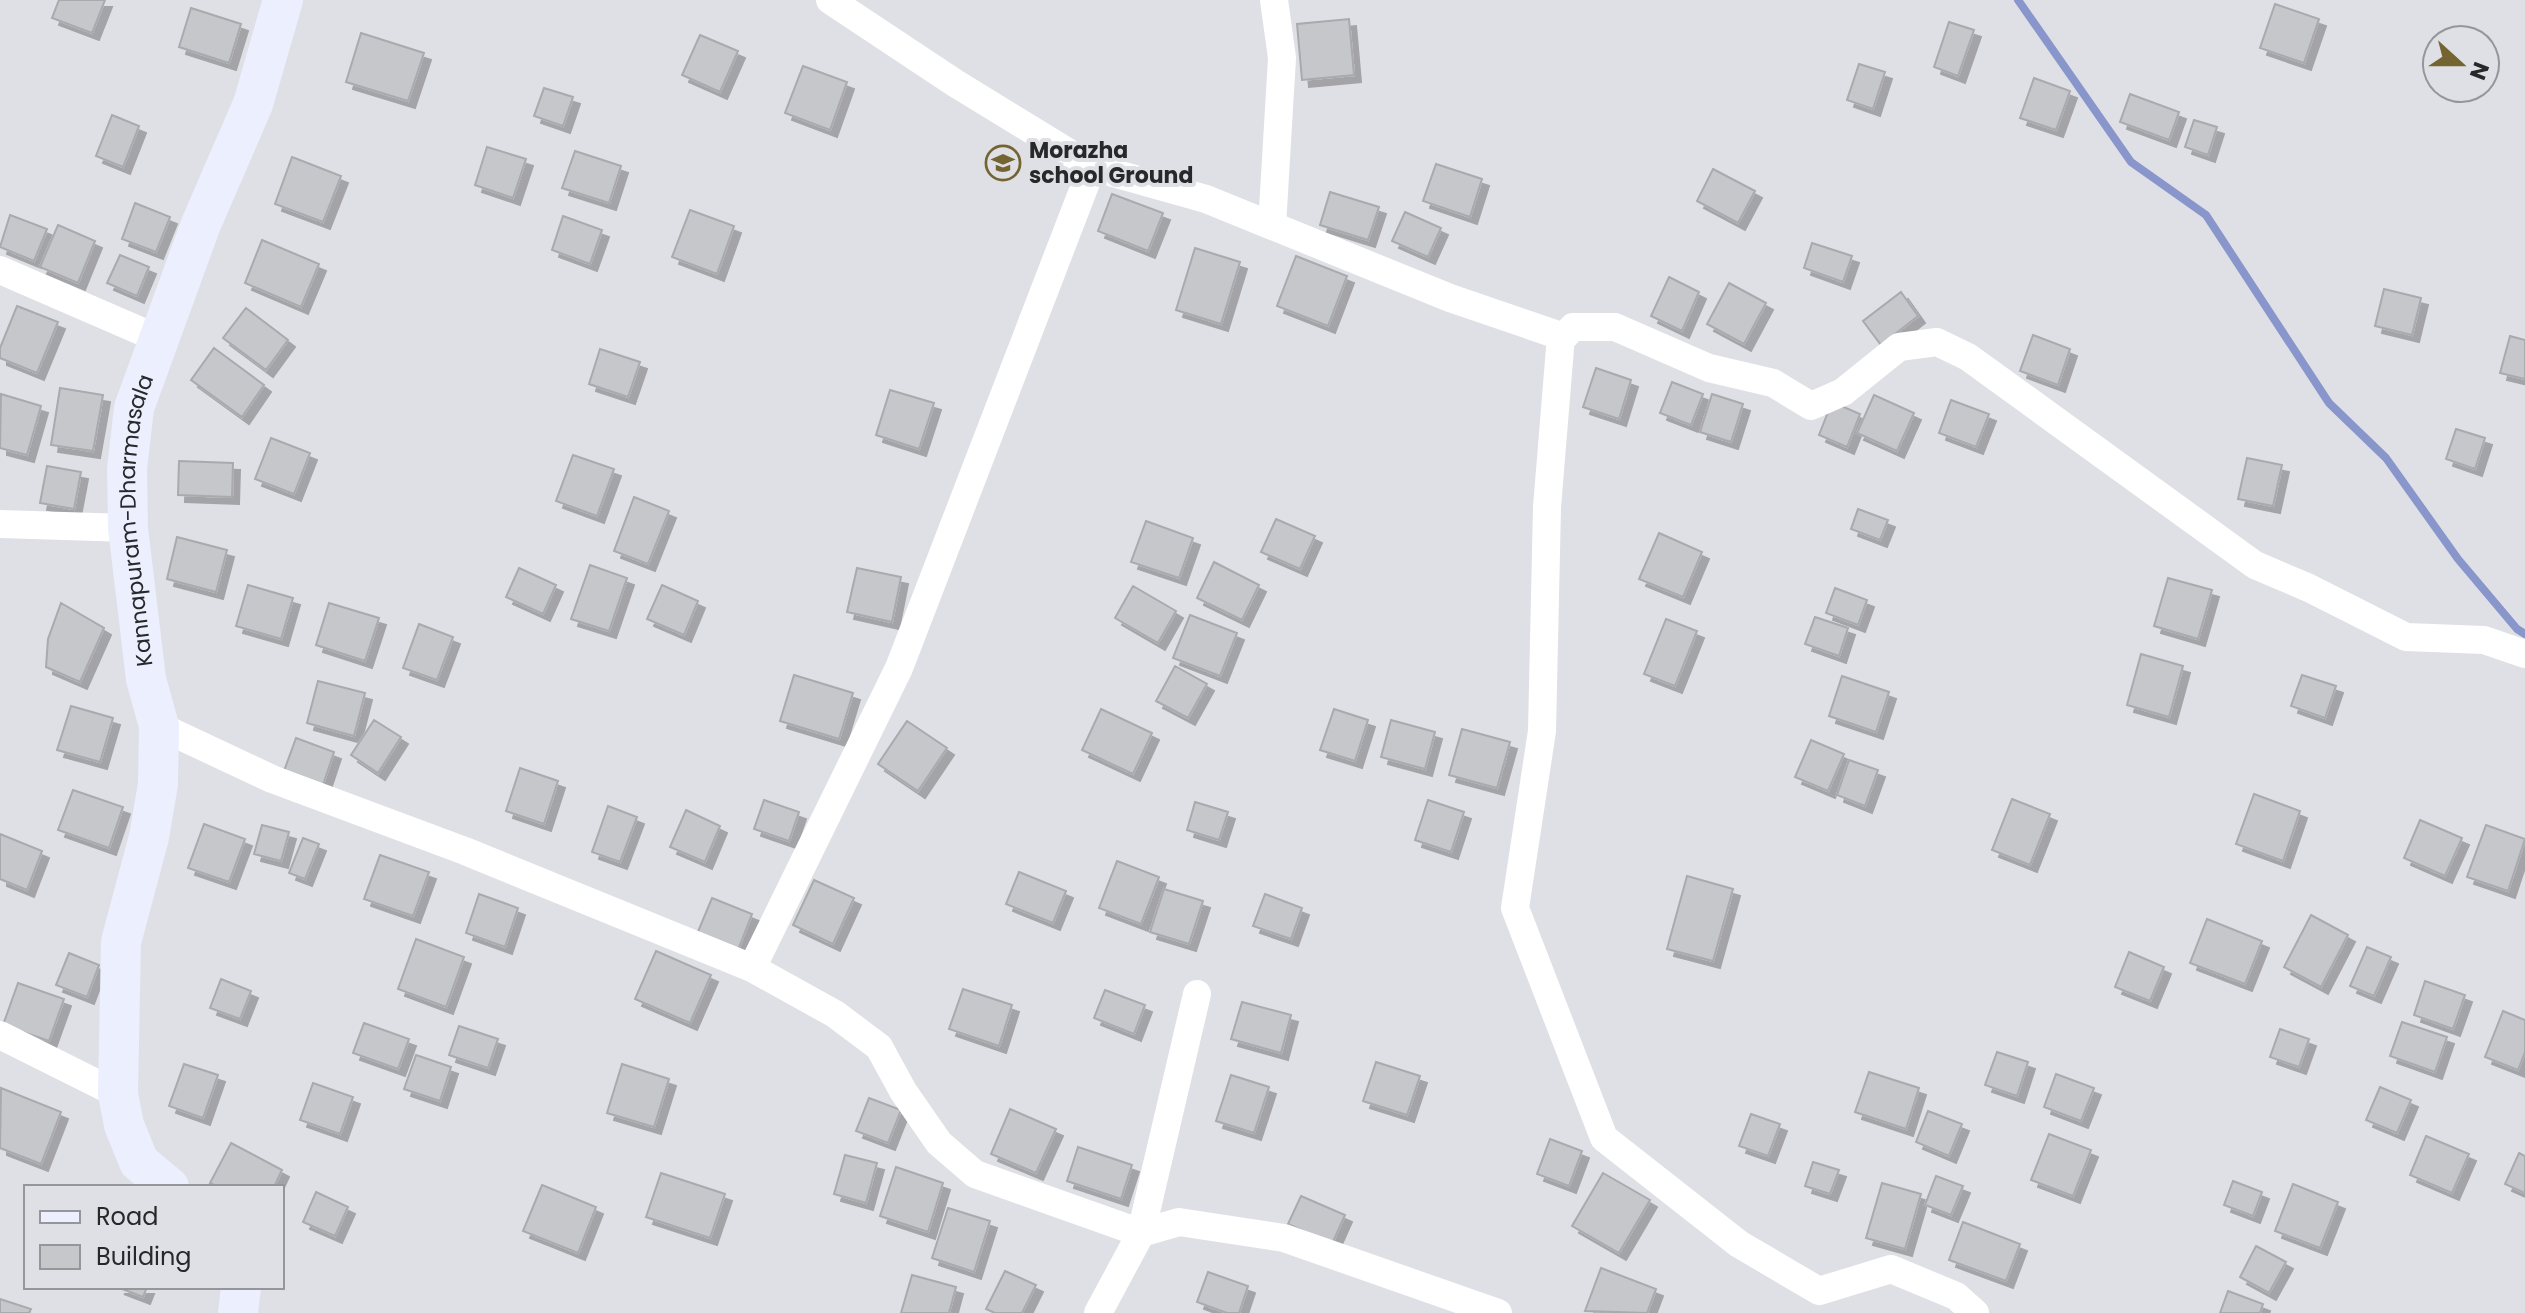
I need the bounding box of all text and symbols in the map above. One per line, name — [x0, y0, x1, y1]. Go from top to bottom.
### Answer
north arrow — [2421, 24, 2501, 104]
text: N — [2462, 58, 2497, 84]
place label: Morazha school Ground — [1029, 135, 1193, 191]
school or university icon: Morazha school Ground — [984, 144, 1022, 182]
street label: Kannapuram-Dharmasala — [111, 370, 161, 668]
legend — [24, 1185, 284, 1289]
text: Road — [96, 1200, 158, 1233]
text: Building — [96, 1240, 192, 1273]

